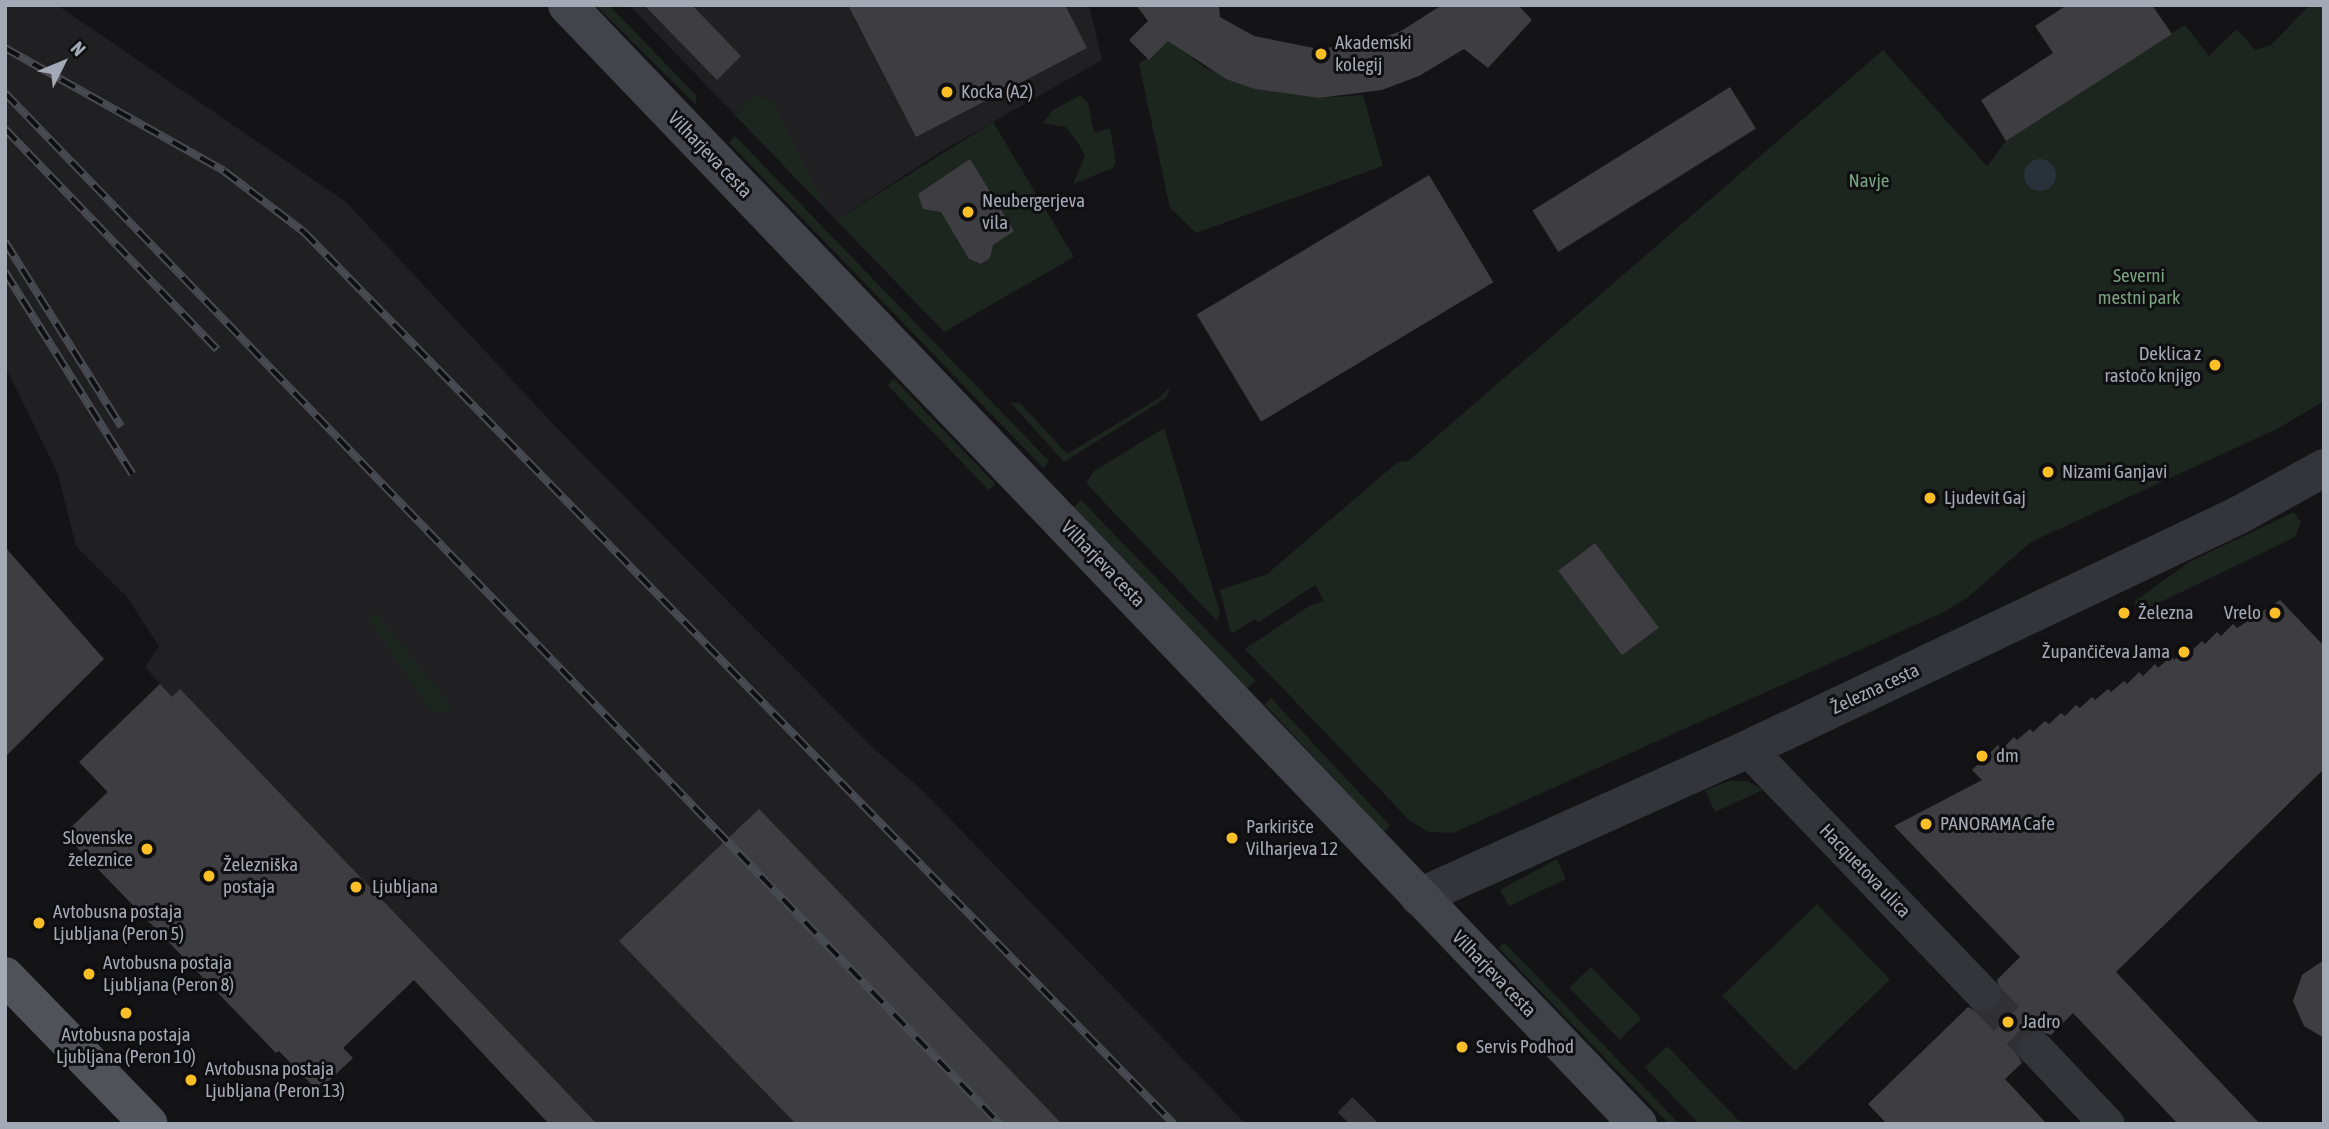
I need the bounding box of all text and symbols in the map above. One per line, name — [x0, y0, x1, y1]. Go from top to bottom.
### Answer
north arrow — [28, 28, 98, 98]
place label: Akademski kolegij — [1335, 32, 1412, 76]
text: N — [66, 37, 90, 60]
marker: Akademski kolegij — [1313, 46, 1329, 62]
place label: Kocka (A2) — [961, 81, 1033, 103]
marker: Kocka (A2) — [939, 84, 955, 100]
street label: Vilharjeva cesta — [663, 107, 757, 203]
park label: Navje — [1849, 170, 1889, 192]
place label: Neubergerjeva vila — [982, 190, 1085, 234]
marker: Neubergerjeva vila — [960, 204, 976, 220]
park label: Severni mestni park — [2098, 265, 2180, 309]
place label: Deklica z rastočo knjigo — [2104, 343, 2201, 387]
marker: Deklica z rastočo knjigo — [2207, 357, 2223, 373]
place label: Nizami Ganjavi — [2062, 461, 2167, 483]
marker: Nizami Ganjavi — [2040, 464, 2056, 480]
place label: Ljudevit Gaj — [1944, 487, 2026, 509]
marker: Ljudevit Gaj — [1922, 490, 1938, 506]
street label: Vilharjeva cesta — [1056, 516, 1150, 612]
place label: Železna — [2138, 602, 2194, 624]
place label: Vrelo — [2224, 602, 2261, 624]
marker: Železna — [2116, 605, 2132, 621]
marker: Vrelo — [2267, 605, 2283, 621]
place label: Župančičeva Jama — [2042, 641, 2170, 663]
marker: Župančičeva Jama — [2176, 644, 2192, 660]
street label: Železna cesta — [1827, 659, 1923, 719]
place label: dm — [1996, 745, 2019, 767]
marker: dm — [1974, 748, 1990, 764]
place label: PANORAMA Cafe — [1940, 813, 2055, 835]
place label: Parkirišče Vilharjeva 12 — [1246, 816, 1338, 860]
marker: PANORAMA Cafe — [1918, 816, 1934, 832]
street label: Hacquetova ulica — [1815, 819, 1915, 923]
place label: Slovenske železnice — [63, 827, 133, 871]
marker: Parkirišče Vilharjeva 12 — [1224, 830, 1240, 846]
marker: Slovenske železnice — [139, 841, 155, 857]
place label: Železniška postaja — [223, 854, 298, 898]
marker: Železniška postaja — [201, 868, 217, 884]
place label: Ljubljana — [372, 876, 438, 898]
marker: Ljubljana — [346, 877, 366, 897]
place label: Avtobusna postaja Ljubljana (Peron 5) — [53, 901, 184, 945]
marker: Avtobusna postaja Ljubljana (Peron 5) — [31, 915, 47, 931]
street label: Vilharjeva cesta — [1447, 926, 1541, 1022]
place label: Avtobusna postaja Ljubljana (Peron 8) — [103, 952, 234, 996]
marker: Avtobusna postaja Ljubljana (Peron 8) — [81, 966, 97, 982]
marker: Avtobusna postaja Ljubljana (Peron 10) — [118, 1005, 134, 1021]
place label: Jadro — [2022, 1011, 2060, 1033]
marker: Jadro — [2000, 1014, 2016, 1030]
place label: Avtobusna postaja Ljubljana (Peron 10) — [56, 1024, 196, 1068]
place label: Servis Podhod — [1476, 1036, 1574, 1058]
marker: Servis Podhod — [1454, 1039, 1470, 1055]
place label: Avtobusna postaja Ljubljana (Peron 13) — [205, 1058, 345, 1102]
marker: Avtobusna postaja Ljubljana (Peron 13) — [183, 1072, 199, 1088]

